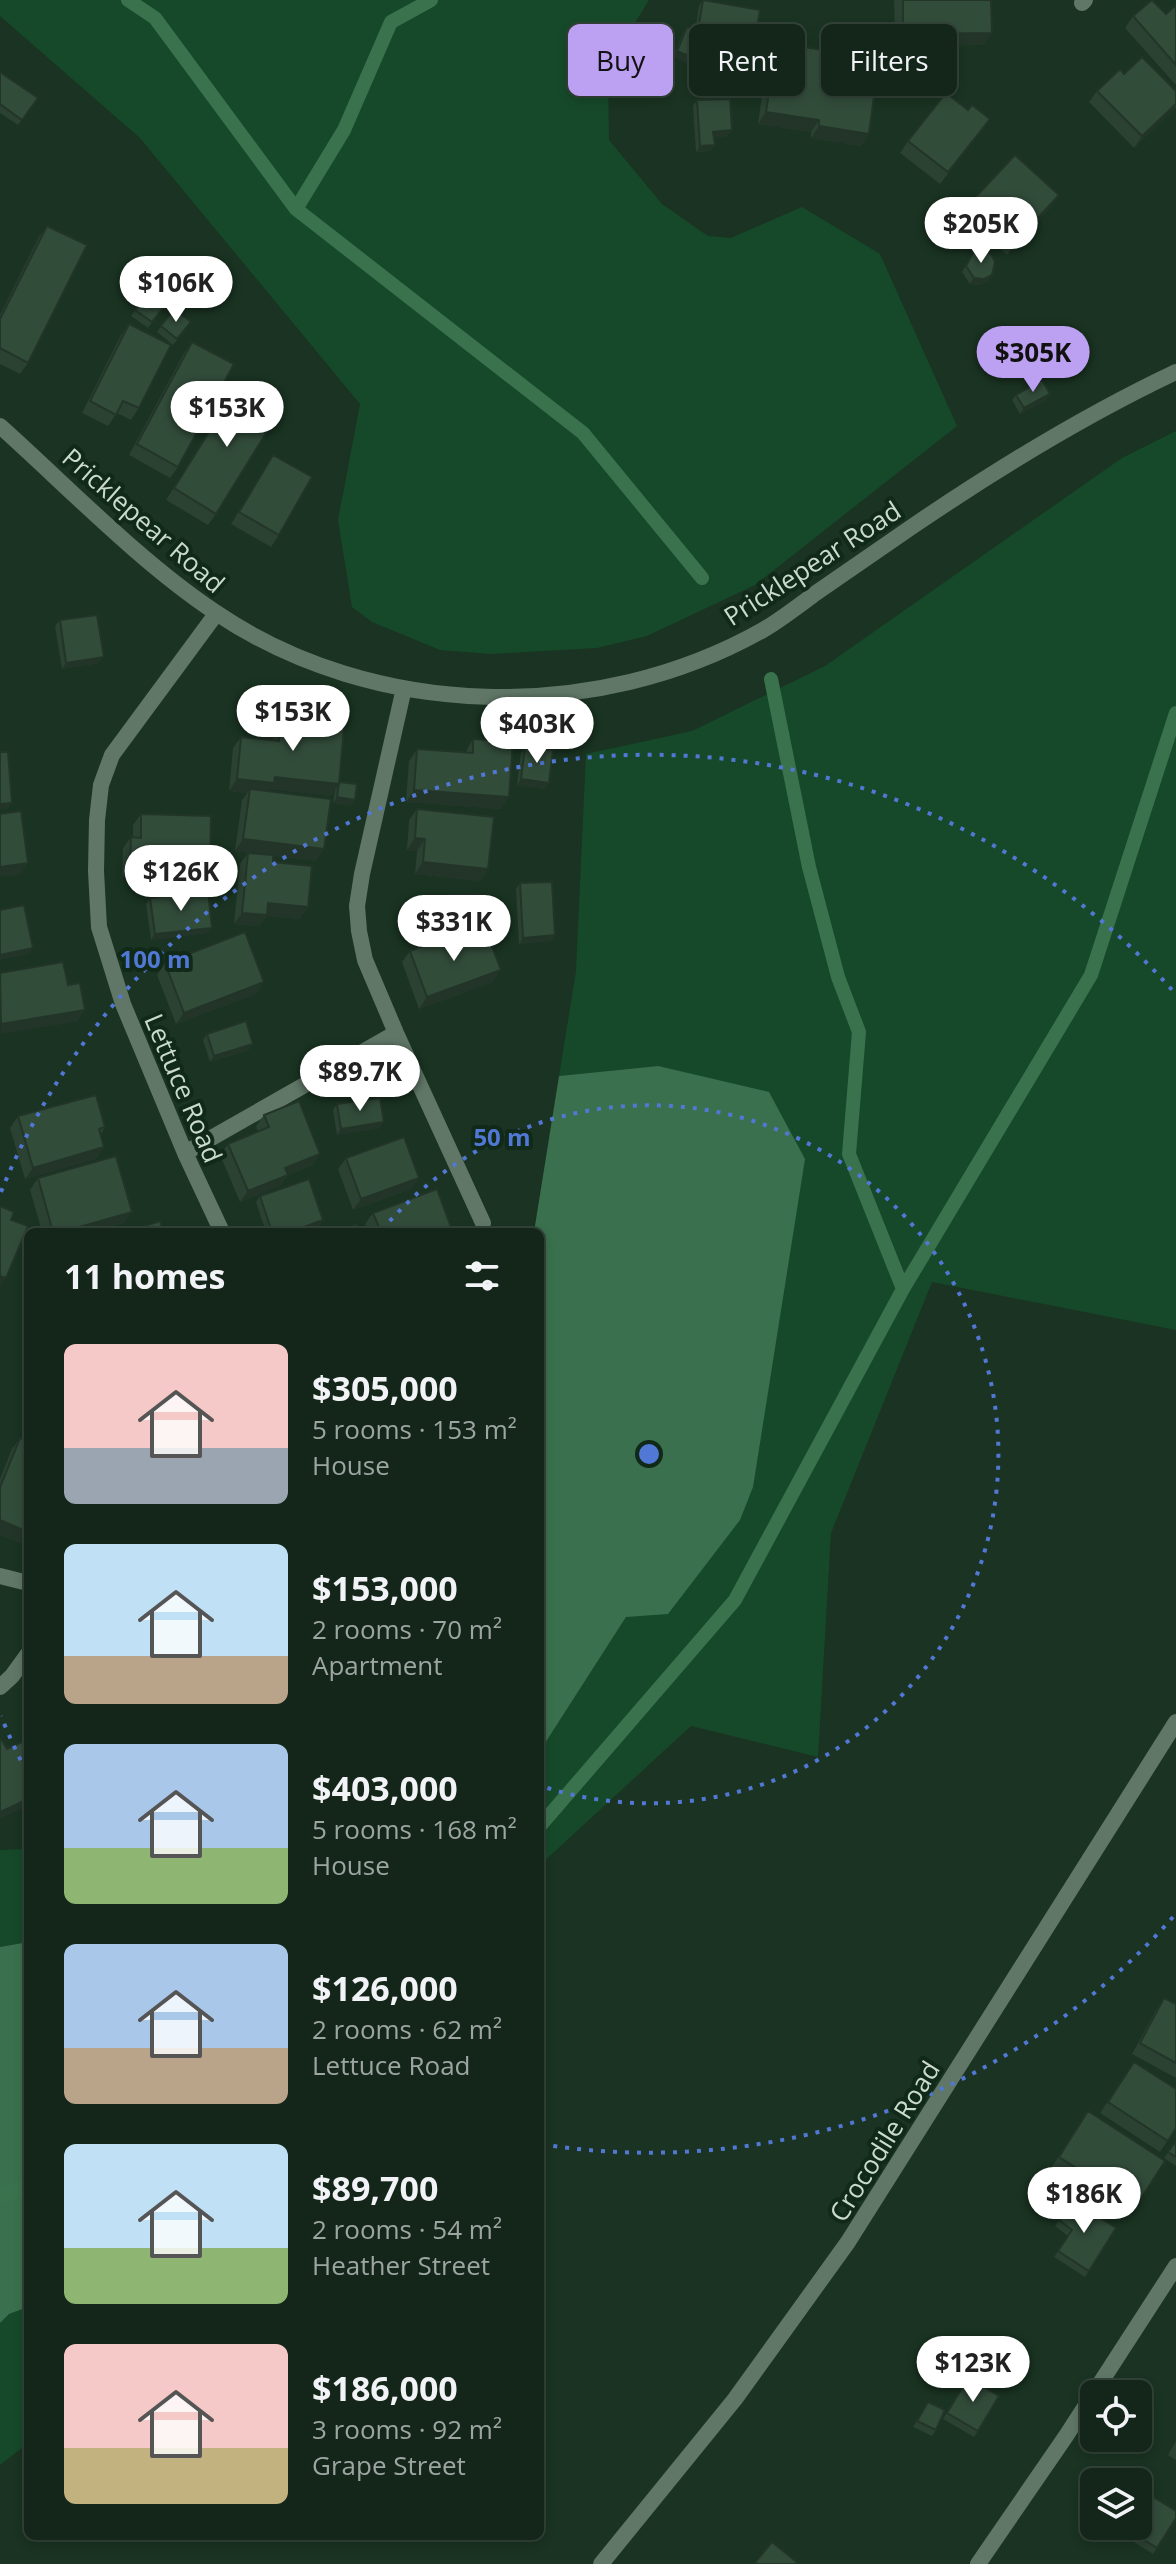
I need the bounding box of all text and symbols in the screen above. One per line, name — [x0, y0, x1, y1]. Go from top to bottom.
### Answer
chip: Buy — [568, 24, 673, 96]
chip: Rent — [689, 24, 805, 96]
chip: Filters — [821, 24, 957, 96]
pin: $205K — [925, 197, 1037, 265]
text: $205K — [943, 205, 1019, 241]
pin: $106K — [120, 256, 232, 324]
text: $106K — [138, 264, 214, 300]
pin: $305K — [977, 326, 1089, 394]
text: $305K — [995, 334, 1071, 370]
pin: $153K — [171, 381, 283, 449]
text: $153K — [189, 389, 265, 425]
street label: Pricklepear Road — [55, 439, 233, 601]
street label: Pricklepear Road — [716, 492, 908, 634]
pin: $153K — [237, 685, 349, 753]
text: $153K — [255, 693, 331, 729]
pin: $403K — [481, 697, 593, 765]
text: $403K — [499, 705, 575, 741]
pin: $126K — [125, 845, 237, 913]
text: $126K — [143, 853, 219, 889]
pin: $331K — [398, 895, 510, 963]
text: $331K — [416, 903, 492, 939]
text: 100 m — [120, 942, 190, 975]
street label: Lettuce Road — [136, 1008, 232, 1168]
pin: $89.7K — [295, 1045, 425, 1113]
text: $89.7K — [318, 1053, 402, 1089]
text: 50 m — [473, 1120, 531, 1153]
text: 11 homes — [64, 1253, 225, 1299]
icon: filters — [460, 1254, 504, 1298]
text: $305,000 — [312, 1365, 458, 1411]
icon: home — [128, 1376, 224, 1472]
text: 5 rooms · 153 m² — [312, 1411, 517, 1447]
centre of rings — [635, 1440, 663, 1468]
text: House — [312, 1447, 390, 1483]
text: $153,000 — [312, 1565, 458, 1611]
icon: home — [128, 1576, 224, 1672]
text: 2 rooms · 70 m² — [312, 1611, 502, 1647]
text: Apartment — [312, 1647, 443, 1683]
text: $403,000 — [312, 1765, 458, 1811]
icon: home — [128, 1776, 224, 1872]
text: 5 rooms · 168 m² — [312, 1811, 517, 1847]
text: House — [312, 1847, 390, 1883]
text: $126,000 — [312, 1965, 458, 2011]
icon: home — [128, 1976, 224, 2072]
text: 2 rooms · 62 m² — [312, 2011, 502, 2047]
text: Lettuce Road — [312, 2047, 471, 2083]
street label: Crocodile Road — [820, 2054, 948, 2228]
text: $89,700 — [312, 2165, 438, 2211]
pin: $186K — [1028, 2167, 1140, 2235]
text: $186K — [1046, 2175, 1122, 2211]
icon: home — [128, 2176, 224, 2272]
text: 2 rooms · 54 m² — [312, 2211, 502, 2247]
text: Heather Street — [312, 2247, 490, 2283]
pin: $123K — [917, 2336, 1029, 2404]
text: $123K — [935, 2344, 1011, 2380]
text: $186,000 — [312, 2365, 458, 2411]
icon: home — [128, 2376, 224, 2472]
map controls — [1080, 2380, 1152, 2540]
button: locate — [1080, 2380, 1152, 2452]
text: 3 rooms · 92 m² — [312, 2411, 502, 2447]
text: Grape Street — [312, 2447, 466, 2483]
button: layers — [1080, 2468, 1152, 2540]

